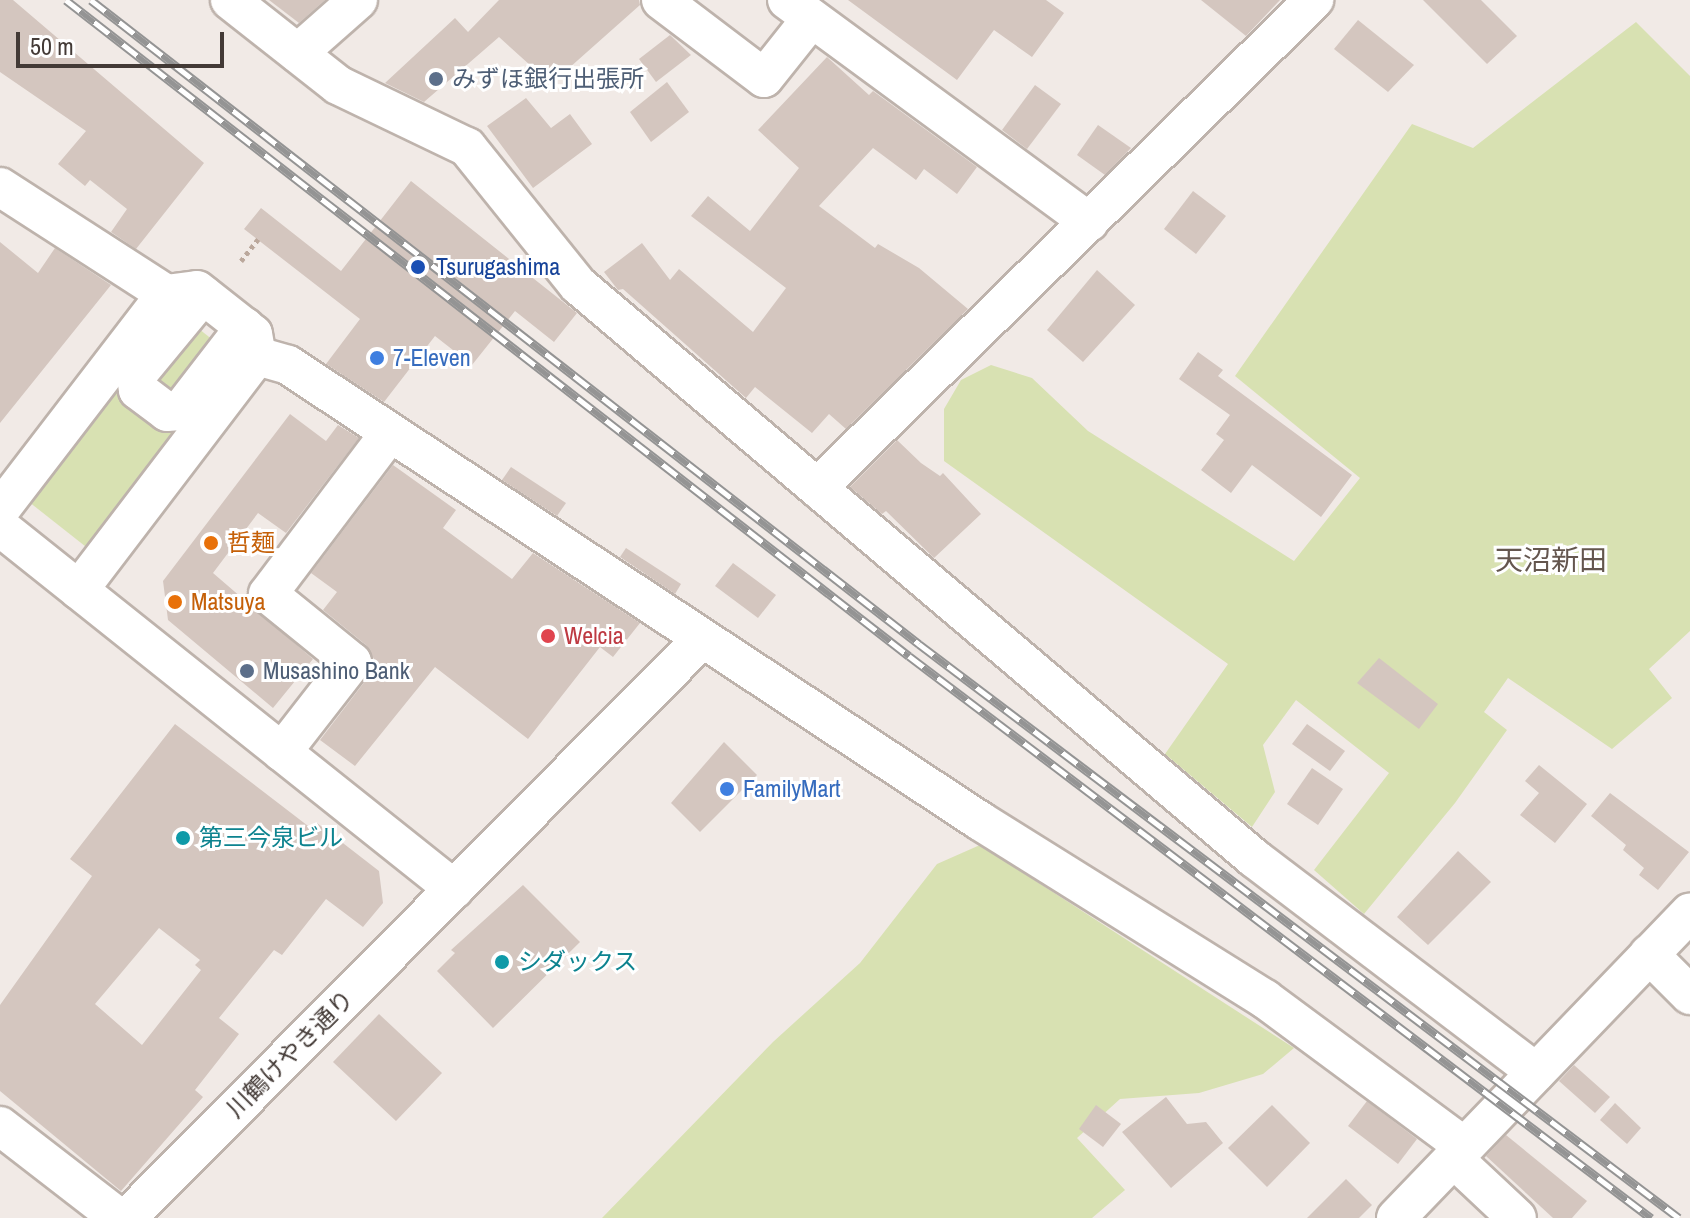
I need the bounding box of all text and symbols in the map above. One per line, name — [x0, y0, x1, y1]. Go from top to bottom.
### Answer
scale bar — [20, 16, 228, 66]
text: 50 m — [30, 30, 74, 62]
place label: みずほ銀行出張所 — [452, 65, 644, 93]
marker: みずほ銀行出張所 — [427, 70, 445, 88]
place label: Tsurugashima — [436, 253, 560, 281]
marker: Tsurugashima — [407, 256, 429, 278]
place label: 7-Eleven — [393, 344, 471, 372]
marker: 7-Eleven — [368, 349, 386, 367]
place label: 哲麺 — [227, 529, 275, 557]
marker: 哲麺 — [202, 534, 220, 552]
district label: 天沼新田 — [1495, 543, 1607, 577]
place label: Matsuya — [191, 588, 265, 616]
marker: Matsuya — [166, 593, 184, 611]
place label: Welcia — [564, 622, 624, 650]
marker: Welcia — [539, 627, 557, 645]
place label: Musashino Bank — [263, 657, 410, 685]
marker: Musashino Bank — [238, 662, 256, 680]
place label: FamilyMart — [743, 775, 840, 803]
marker: FamilyMart — [718, 780, 736, 798]
place label: 第三今泉ビル — [199, 824, 343, 852]
marker: 第三今泉ビル — [174, 829, 192, 847]
place label: シダックス — [518, 948, 638, 976]
marker: シダックス — [493, 953, 511, 971]
street label: 川鶴けやき通り — [220, 984, 360, 1124]

